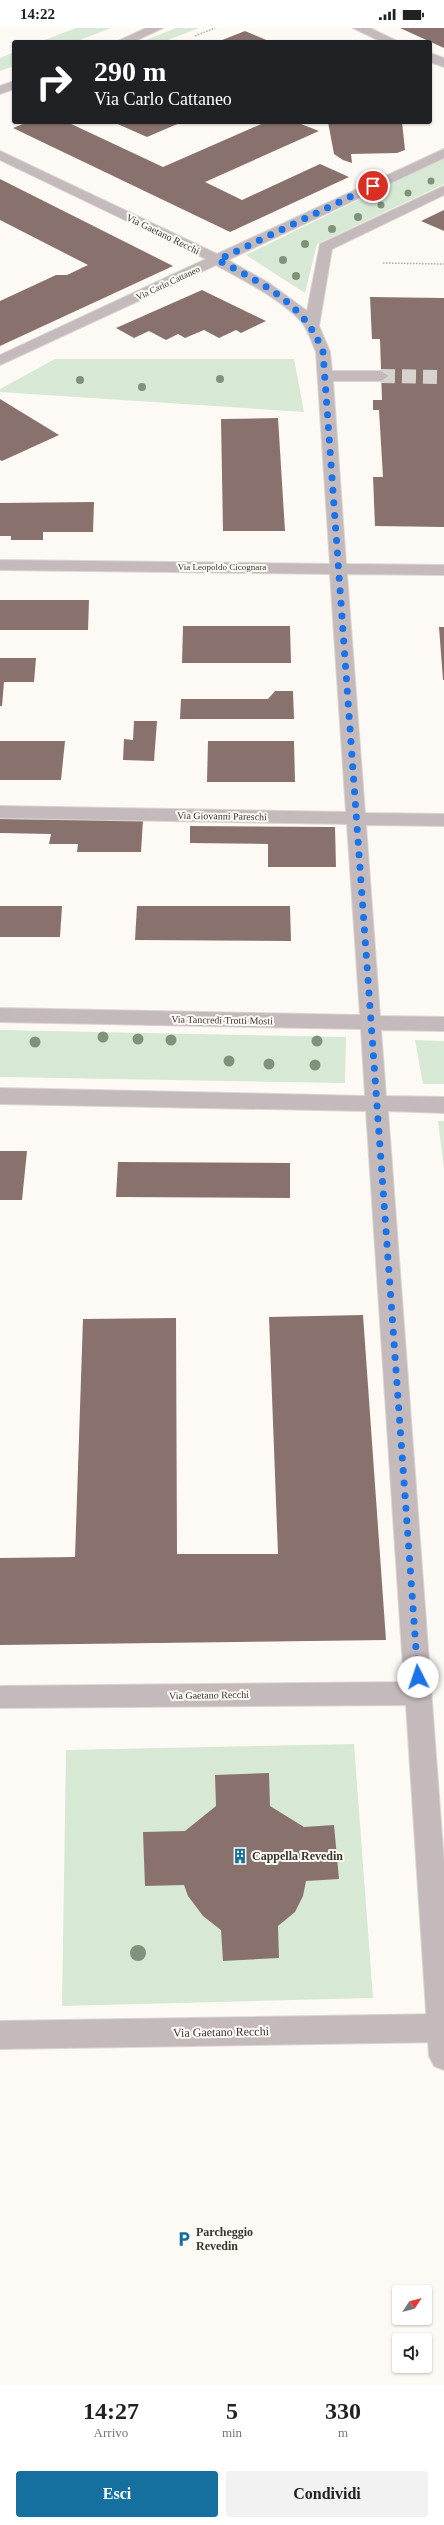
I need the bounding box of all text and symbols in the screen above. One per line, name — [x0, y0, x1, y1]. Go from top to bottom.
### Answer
text: 14:22 — [20, 6, 55, 22]
icon: right — [28, 56, 80, 108]
text: 290 m — [94, 56, 166, 87]
text: Via Carlo Cattaneo — [94, 89, 232, 109]
pin — [356, 169, 390, 203]
icon: arrive — [362, 175, 384, 197]
street label: Via Gaetano Recchi — [125, 212, 202, 257]
street label: Via Carlo Cattaneo — [135, 264, 202, 302]
street label: Via Leopoldo Cicognara — [178, 562, 266, 572]
street label: Via Giovanni Pareschi — [177, 810, 267, 822]
street label: Via Tancredi Trotti Mosti — [171, 1014, 273, 1026]
position arrow — [397, 1656, 439, 1698]
street label: Via Gaetano Recchi — [169, 1689, 249, 1701]
building icon: Cappella Revedin — [231, 1847, 249, 1865]
place label: Cappella Revedin — [252, 1849, 343, 1863]
street label: Via Gaetano Recchi — [173, 2024, 270, 2040]
place label: Parcheggio Revedin — [196, 2225, 253, 2253]
parking icon: Parcheggio Revedin — [175, 2230, 193, 2248]
north arrow — [392, 2285, 432, 2325]
map controls — [392, 2285, 432, 2373]
button: sound — [392, 2333, 432, 2373]
text: 14:27 — [83, 2398, 139, 2424]
text: 5 — [226, 2398, 238, 2424]
text: 330 — [325, 2398, 361, 2424]
text: Arrivo — [94, 2425, 128, 2440]
text: min — [222, 2425, 242, 2440]
text: m — [338, 2425, 348, 2440]
button: Esci — [16, 2471, 218, 2517]
button: Condividi — [226, 2471, 428, 2517]

